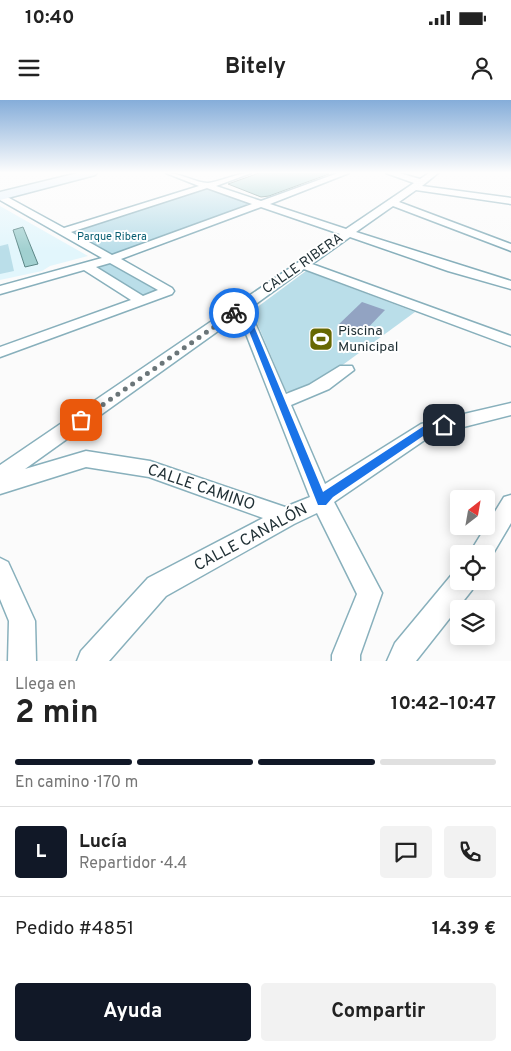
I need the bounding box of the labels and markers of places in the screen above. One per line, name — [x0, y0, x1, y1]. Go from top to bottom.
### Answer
place label: Piscina Municipal — [338, 323, 398, 356]
sports icon: Piscina Municipal — [308, 326, 334, 352]
pin — [60, 399, 102, 441]
pin — [423, 404, 465, 446]

